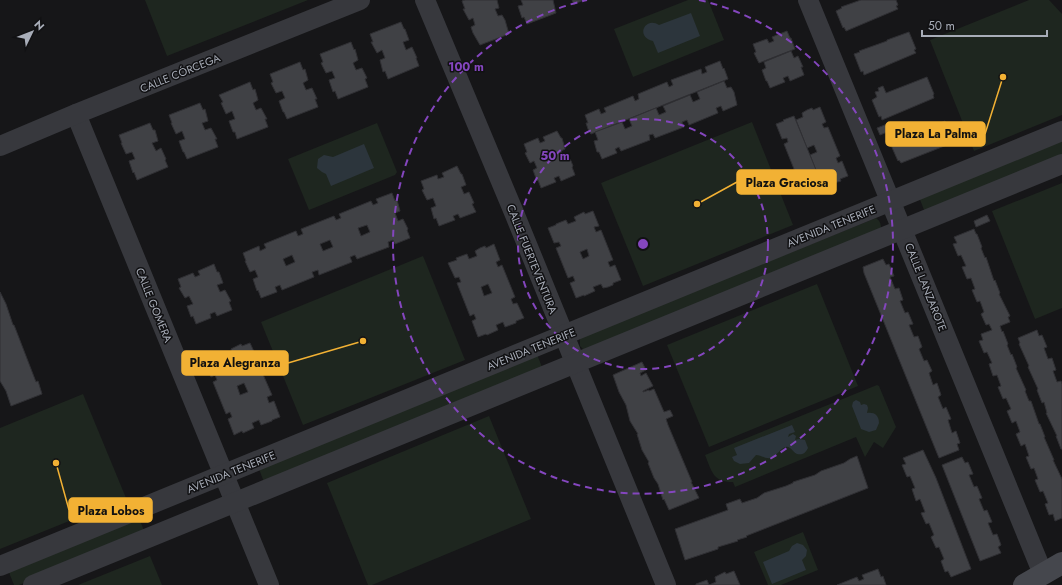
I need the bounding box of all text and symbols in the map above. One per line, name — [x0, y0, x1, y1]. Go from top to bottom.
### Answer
north arrow — [12, 12, 52, 52]
scale bar — [922, 12, 1047, 38]
text: N — [30, 17, 48, 34]
text: 50 m — [928, 17, 955, 35]
street label: CALLE CÓRCEGA — [137, 49, 223, 96]
text: 100 m — [448, 58, 484, 76]
callout: Plaza La Palma — [886, 122, 985, 146]
text: Plaza La Palma — [894, 125, 978, 143]
text: 50 m — [540, 147, 570, 165]
callout: Plaza Graciosa — [737, 170, 836, 194]
text: Plaza Graciosa — [746, 174, 828, 192]
street label: AVENIDA TENERIFE — [784, 201, 878, 251]
street label: CALLE FUERTEVENTURA — [503, 202, 562, 317]
centre of rings — [636, 237, 650, 251]
street label: CALLE LANZAROTE — [901, 240, 951, 334]
street label: CALLE GOMERA — [132, 265, 177, 346]
street label: AVENIDA TENERIFE — [484, 324, 578, 374]
callout: Plaza Alegranza — [182, 351, 288, 375]
text: Plaza Alegranza — [190, 354, 280, 372]
street label: AVENIDA TENERIFE — [184, 447, 278, 497]
callout: Plaza Lobos — [69, 498, 152, 522]
text: Plaza Lobos — [78, 502, 145, 520]

